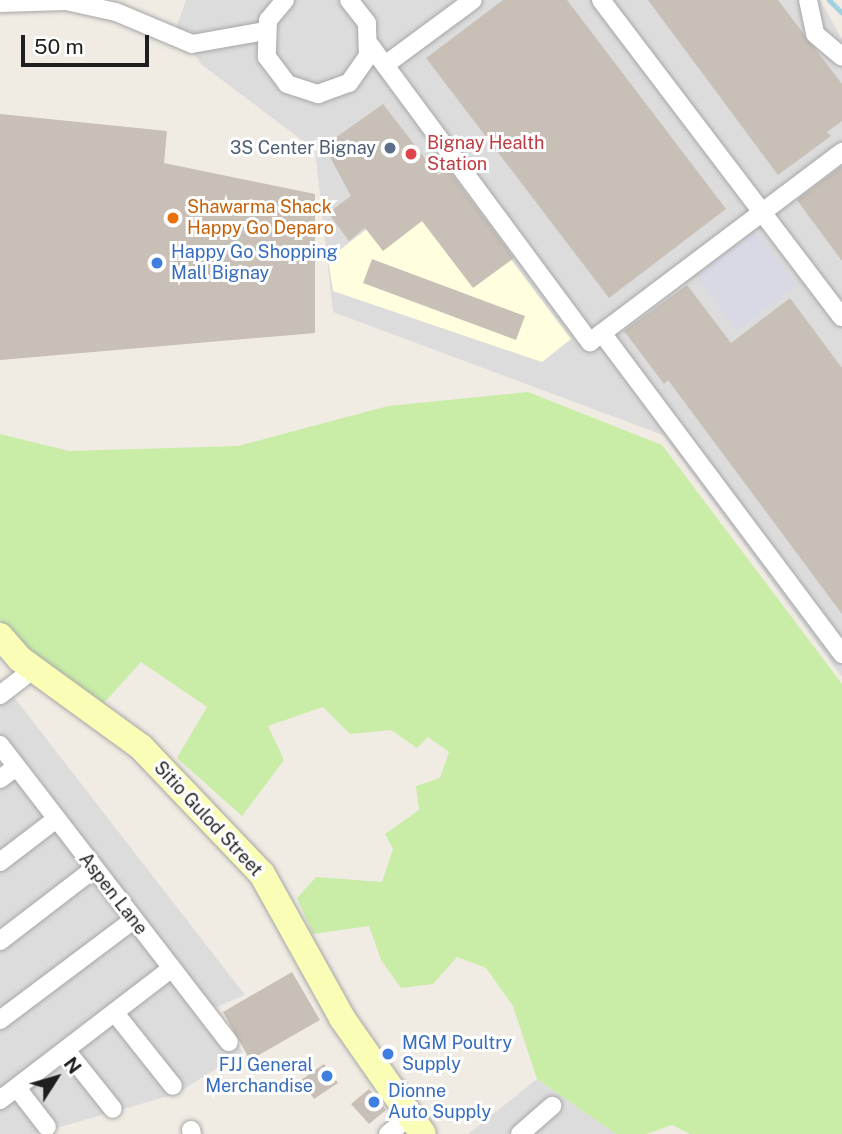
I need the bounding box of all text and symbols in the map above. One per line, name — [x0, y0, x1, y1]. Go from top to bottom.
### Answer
scale bar — [24, 21, 152, 65]
text: 50 m — [34, 34, 84, 59]
place label: Bignay Health Station — [427, 133, 545, 176]
place label: 3S Center Bignay — [230, 137, 376, 159]
marker: 3S Center Bignay — [382, 140, 398, 156]
marker: Bignay Health Station — [401, 144, 421, 164]
place label: Shawarma Shack Happy Go Deparo — [187, 197, 334, 240]
marker: Shawarma Shack Happy Go Deparo — [165, 210, 181, 226]
place label: Happy Go Shopping Mall Bignay — [171, 242, 338, 284]
marker: Happy Go Shopping Mall Bignay — [149, 255, 165, 271]
street label: Sitio Gulod Street — [149, 757, 267, 881]
street label: Aspen Lane — [74, 849, 152, 939]
place label: MGM Poultry Supply — [402, 1033, 512, 1076]
north arrow — [21, 1043, 91, 1113]
marker: MGM Poultry Supply — [380, 1046, 396, 1062]
text: N — [60, 1053, 86, 1078]
place label: FJJ General Merchandise — [205, 1055, 313, 1098]
marker: FJJ General Merchandise — [319, 1068, 335, 1084]
place label: Dionne Auto Supply — [388, 1081, 491, 1124]
marker: Dionne Auto Supply — [366, 1094, 382, 1110]

